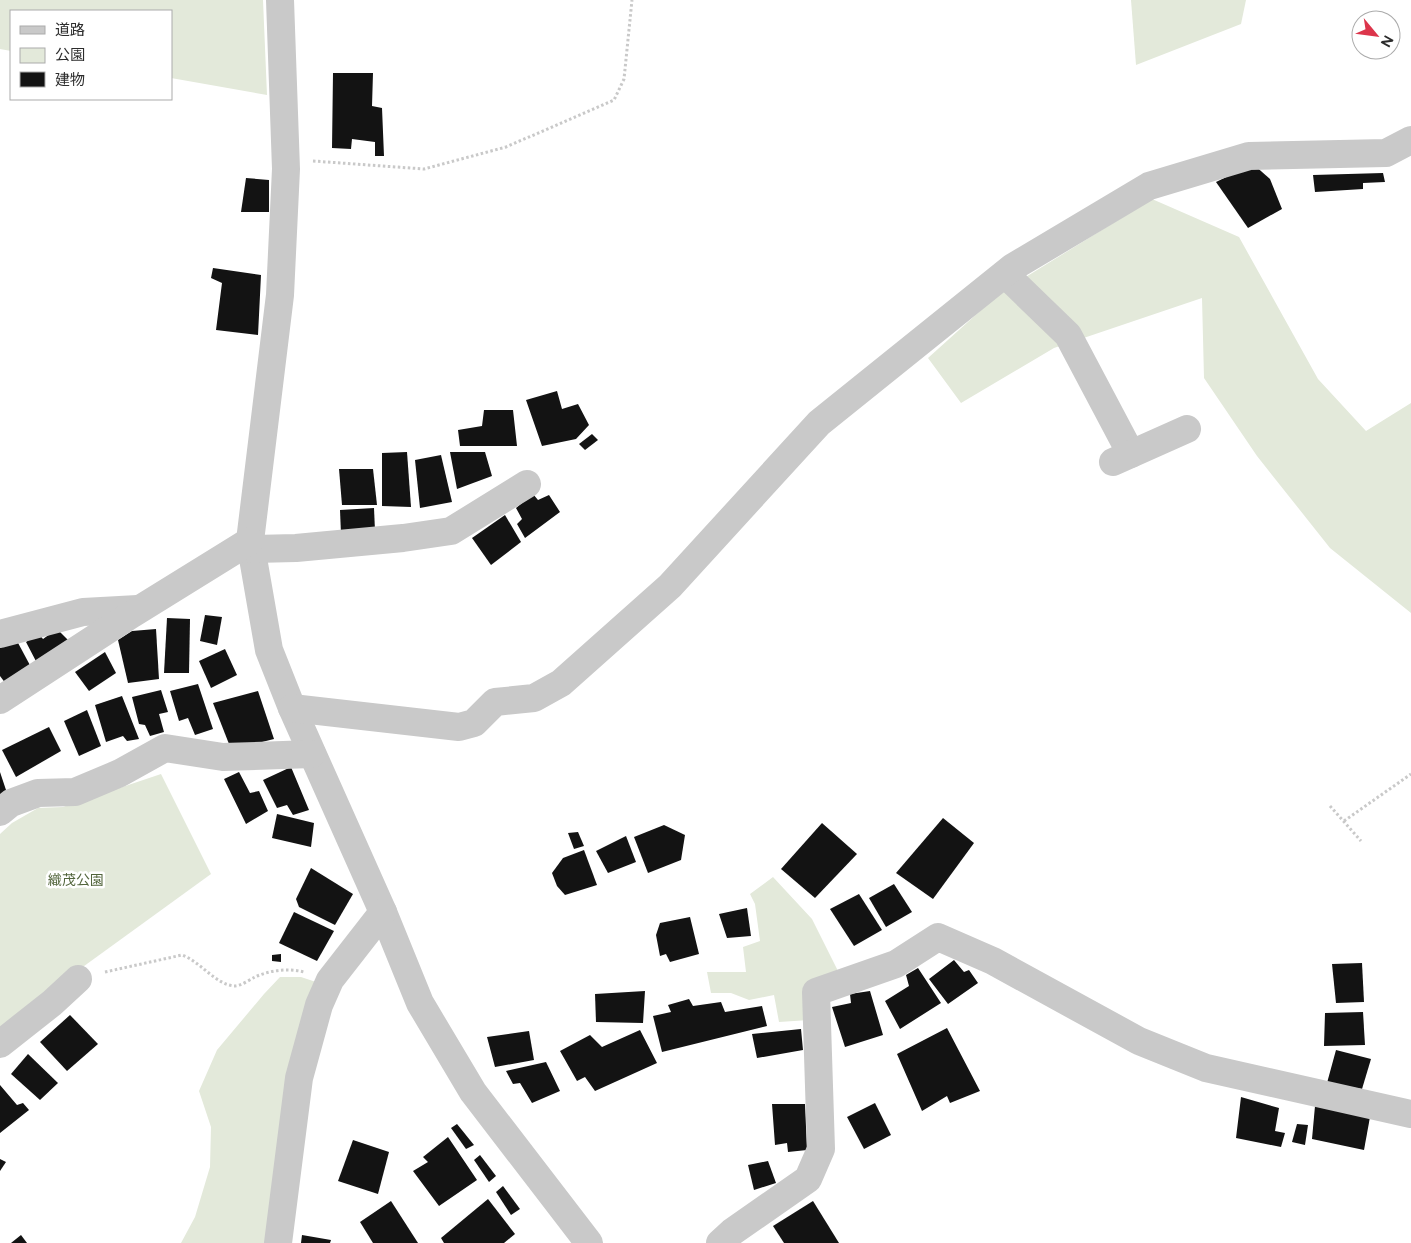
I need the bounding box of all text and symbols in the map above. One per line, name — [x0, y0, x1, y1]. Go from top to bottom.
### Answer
legend — [10, 10, 172, 100]
north arrow — [1351, 10, 1401, 60]
text: 道路 — [55, 21, 85, 39]
text: N — [1377, 32, 1397, 50]
text: 公園 — [55, 46, 85, 64]
text: 建物 — [55, 71, 85, 89]
park label: 織茂公園 — [48, 872, 104, 889]

